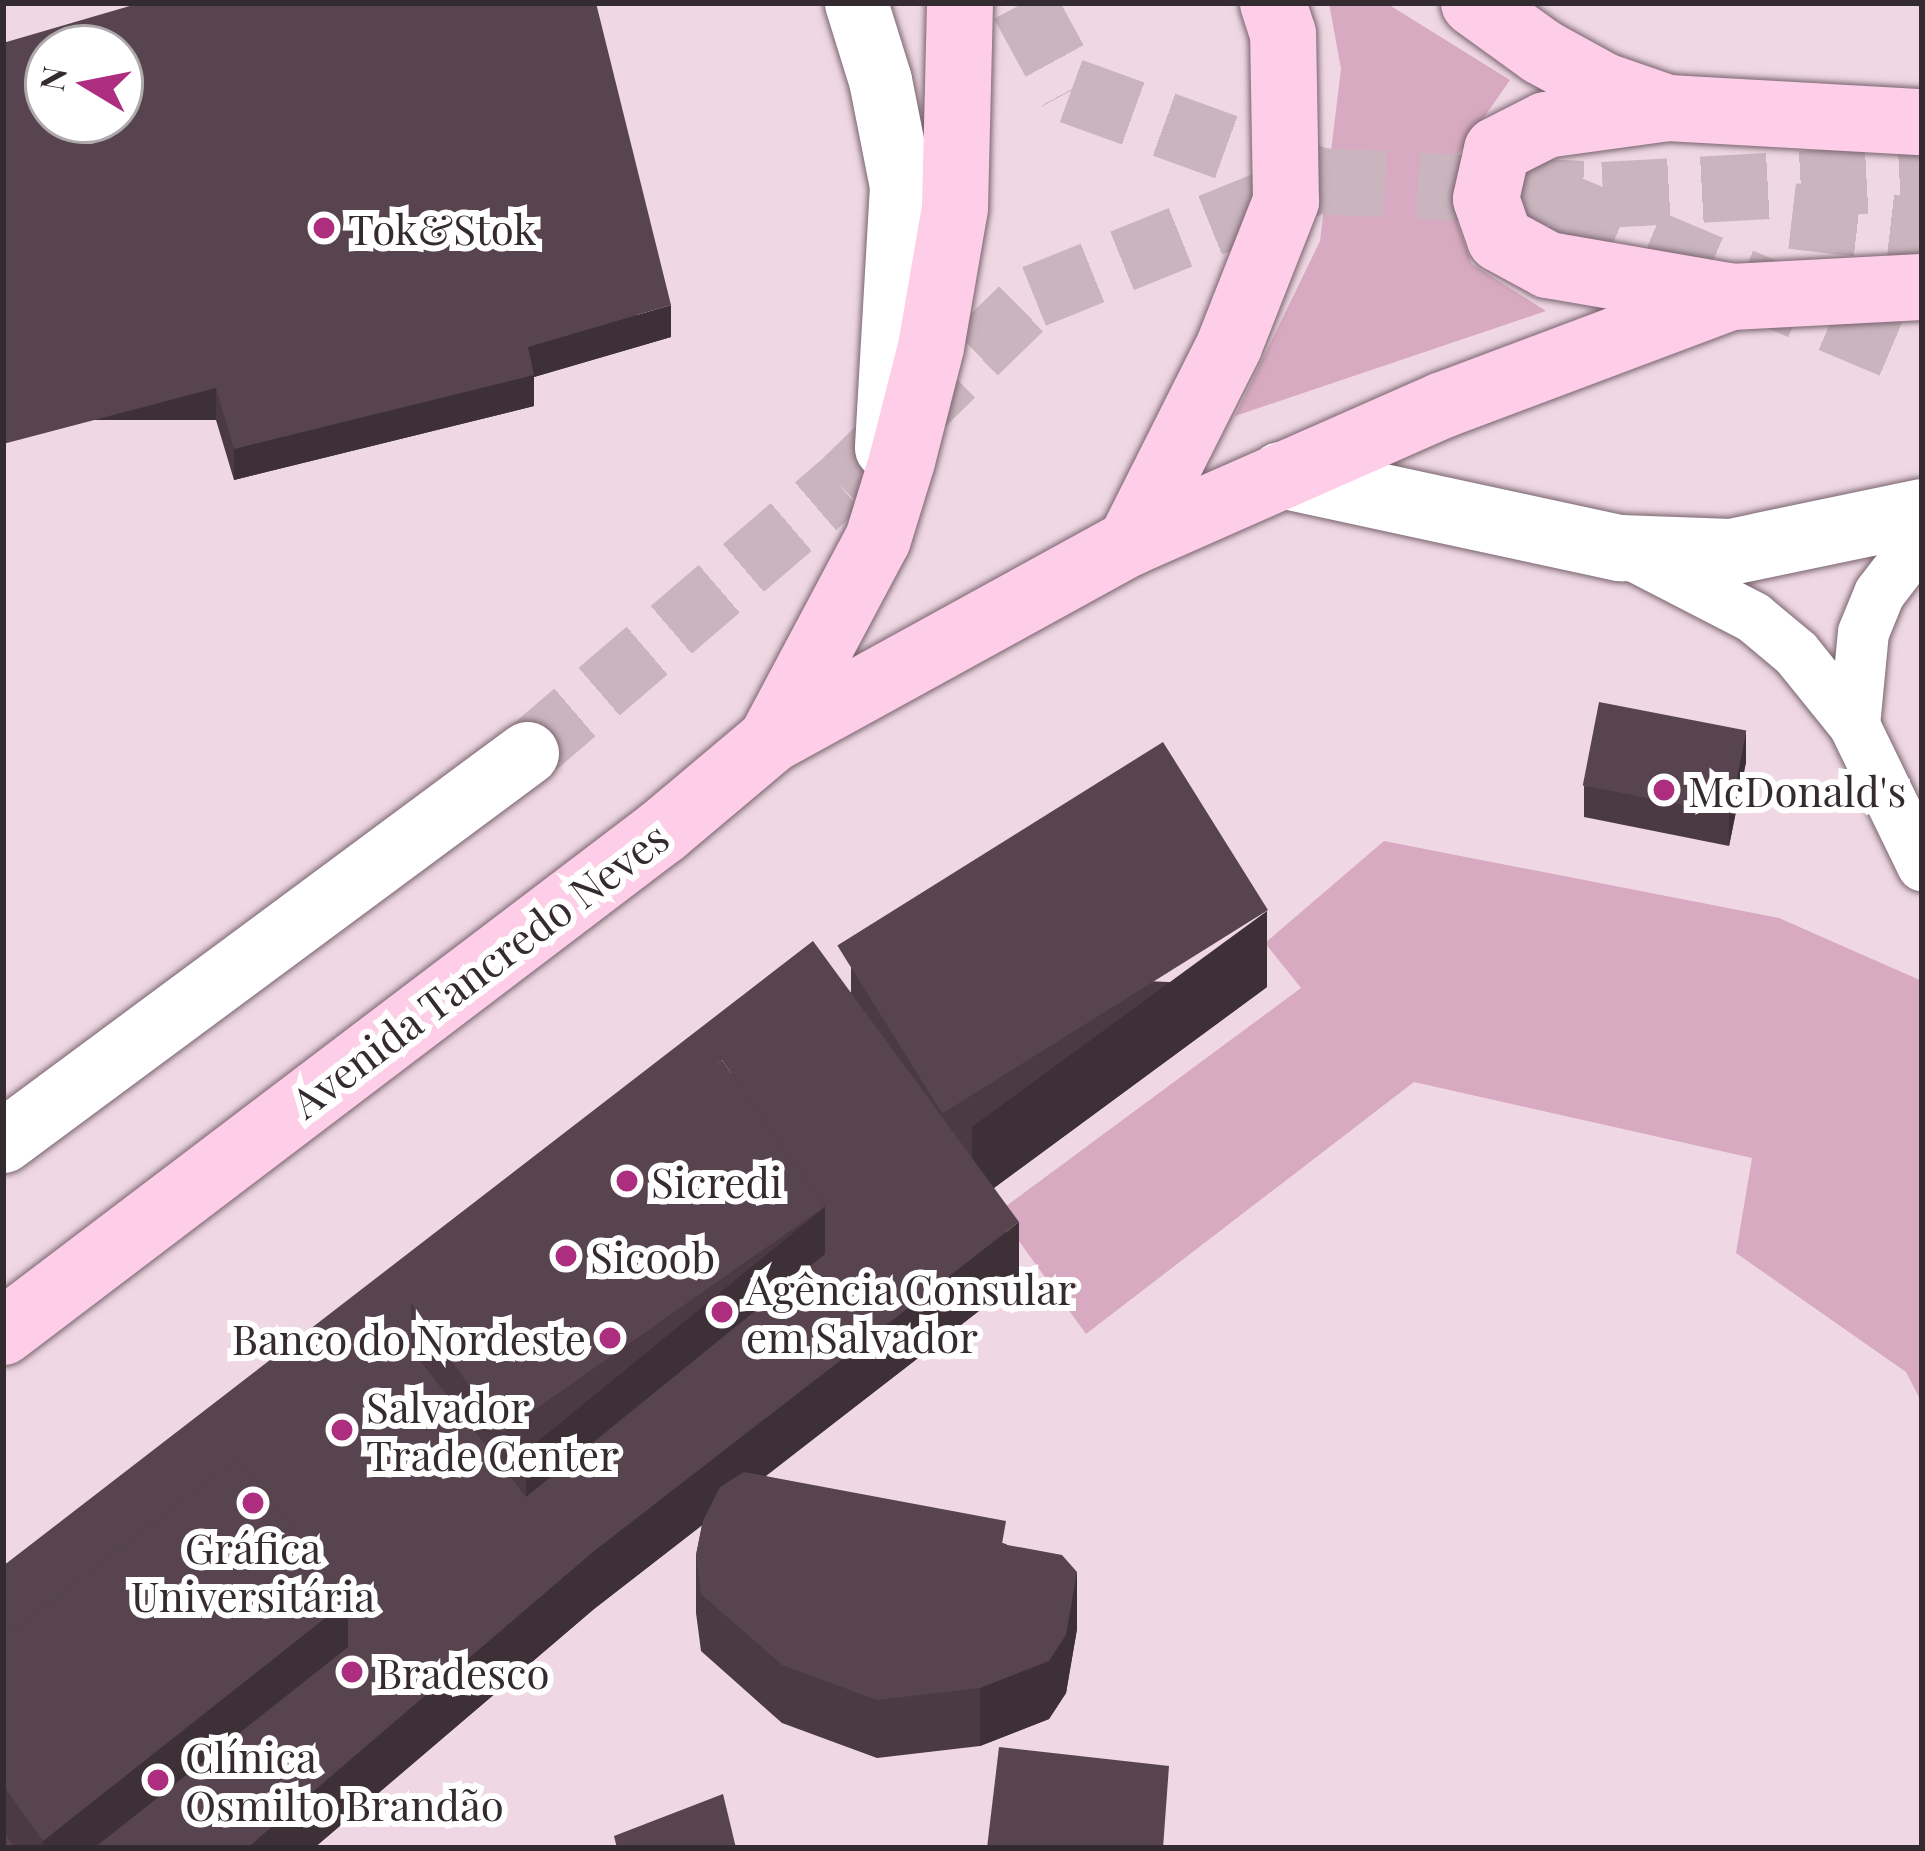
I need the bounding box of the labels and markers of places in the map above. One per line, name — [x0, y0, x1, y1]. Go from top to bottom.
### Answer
place label: Tok&Stok — [348, 203, 536, 253]
marker: Tok&Stok — [311, 215, 337, 241]
place label: McDonald's — [1688, 765, 1906, 815]
marker: McDonald's — [1651, 777, 1677, 803]
place label: Sicredi — [651, 1156, 782, 1206]
marker: Sicredi — [614, 1168, 640, 1194]
place label: Sicoob — [590, 1231, 715, 1281]
marker: Sicoob — [553, 1243, 579, 1269]
place label: Agência Consular em Salvador — [746, 1263, 1076, 1362]
marker: Agência Consular em Salvador — [709, 1299, 735, 1325]
place label: Banco do Nordeste — [232, 1313, 586, 1363]
marker: Banco do Nordeste — [597, 1325, 623, 1351]
place label: Salvador Trade Center — [366, 1381, 618, 1480]
marker: Salvador Trade Center — [329, 1417, 355, 1443]
marker: Gráfica Universitária — [240, 1490, 266, 1516]
place label: Gráfica Universitária — [131, 1522, 375, 1620]
place label: Bradesco — [376, 1647, 549, 1697]
marker: Bradesco — [339, 1659, 365, 1685]
place label: Clínica Osmilto Brandão — [185, 1731, 504, 1830]
marker: Clínica Osmilto Brandão — [142, 1764, 174, 1796]

